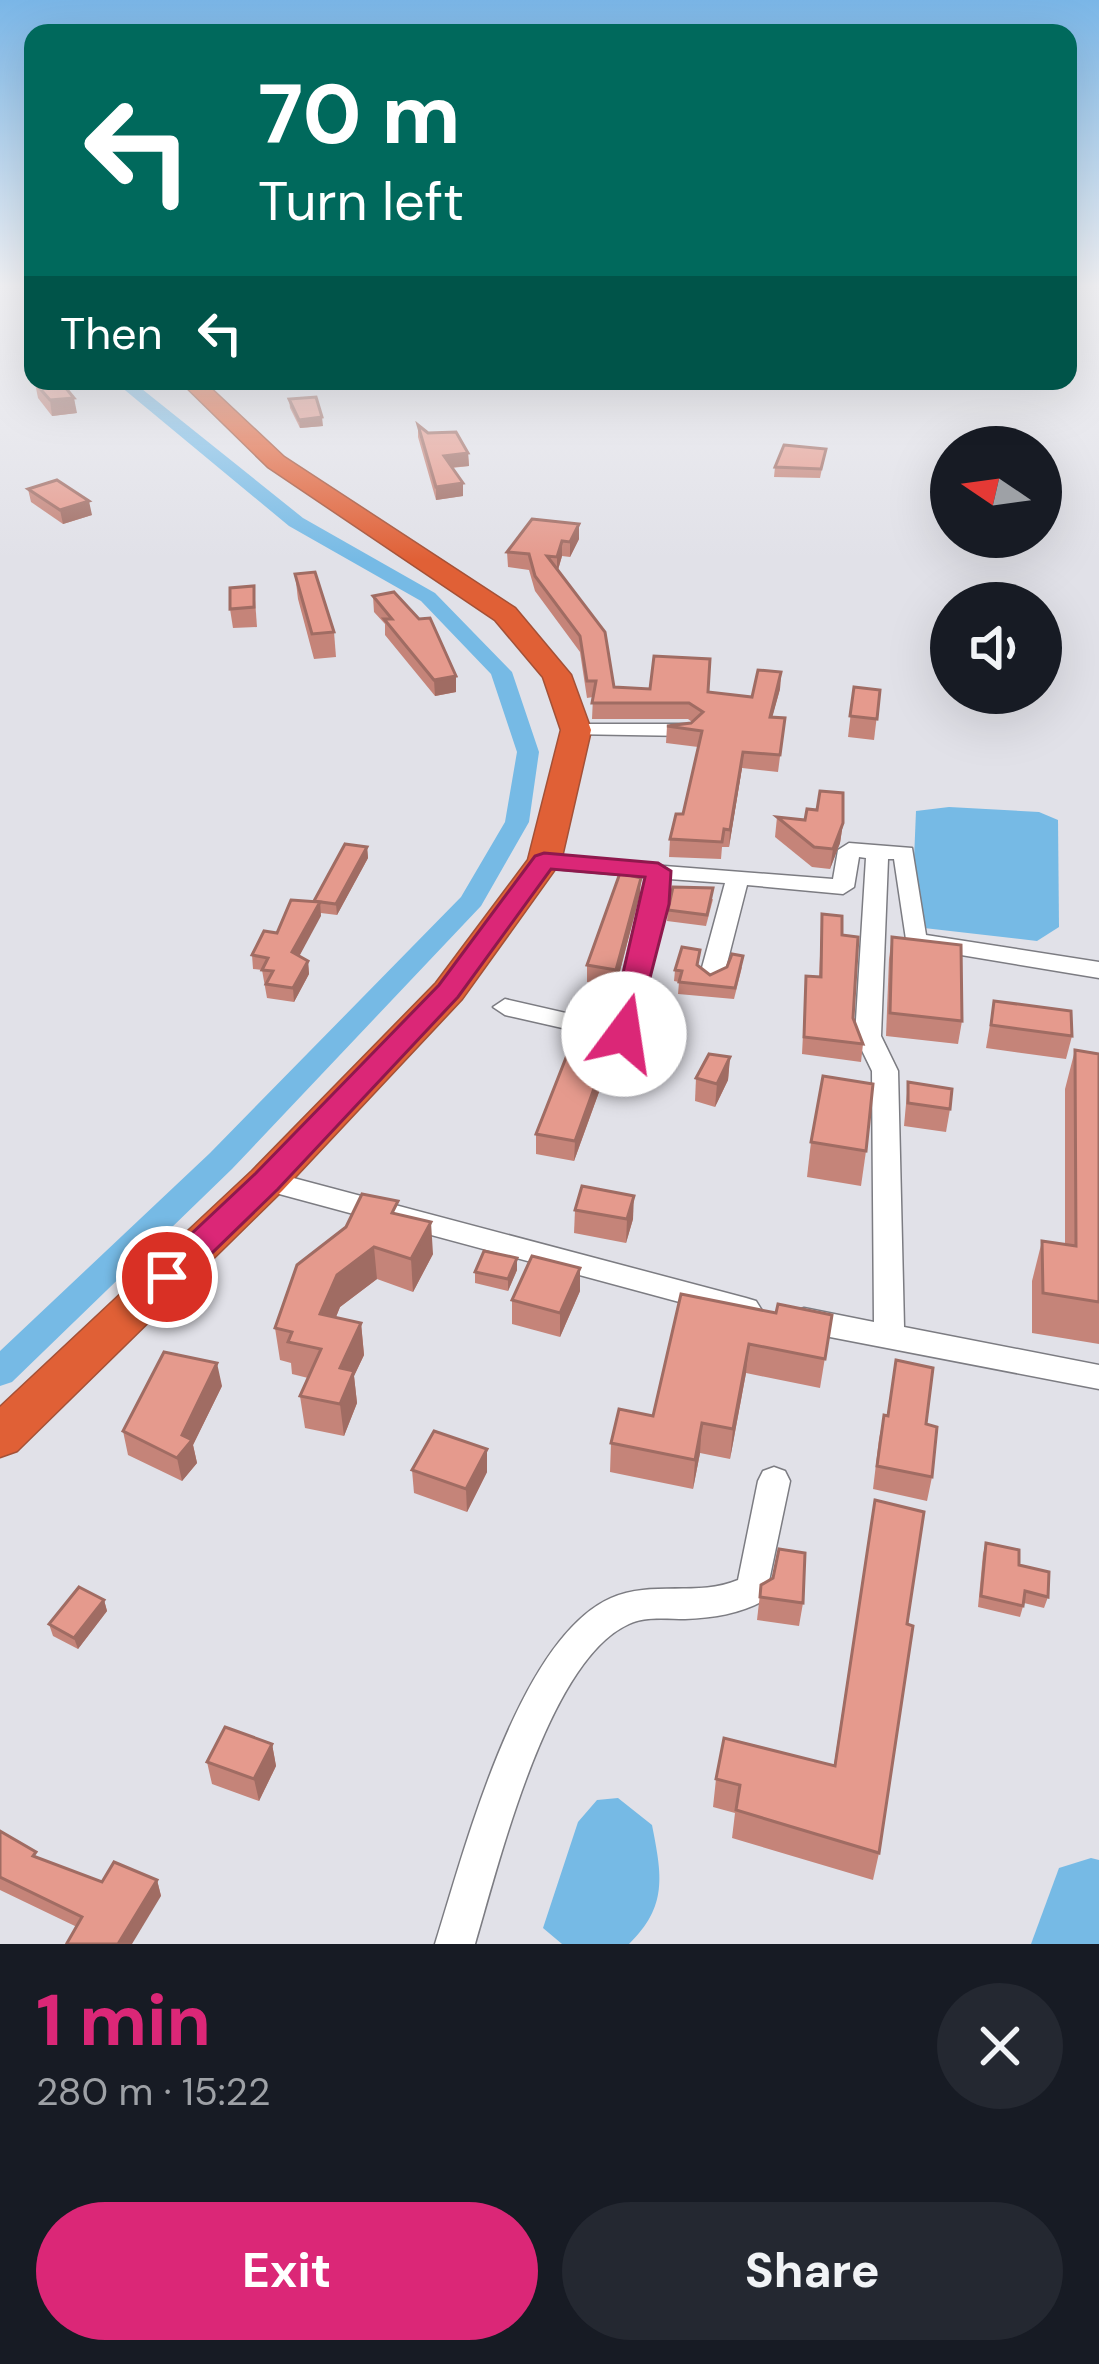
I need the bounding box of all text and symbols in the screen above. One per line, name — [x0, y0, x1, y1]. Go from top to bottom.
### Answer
text: 70 m — [258, 60, 461, 169]
icon: left — [60, 72, 216, 228]
text: Turn left — [258, 166, 464, 237]
icon: left — [187, 300, 253, 366]
text: Then — [60, 304, 163, 363]
north arrow — [930, 426, 1062, 558]
map controls — [930, 426, 1062, 714]
button: sound — [930, 582, 1062, 714]
position arrow — [561, 971, 687, 1097]
pin — [116, 1226, 218, 1328]
icon: arrive — [134, 1244, 200, 1310]
text: 1 min — [36, 1974, 211, 2067]
button: close — [937, 1983, 1063, 2109]
text: 280 m · 15:22 — [36, 2066, 271, 2117]
button: Exit — [36, 2202, 538, 2340]
button: Share — [562, 2202, 1063, 2340]

